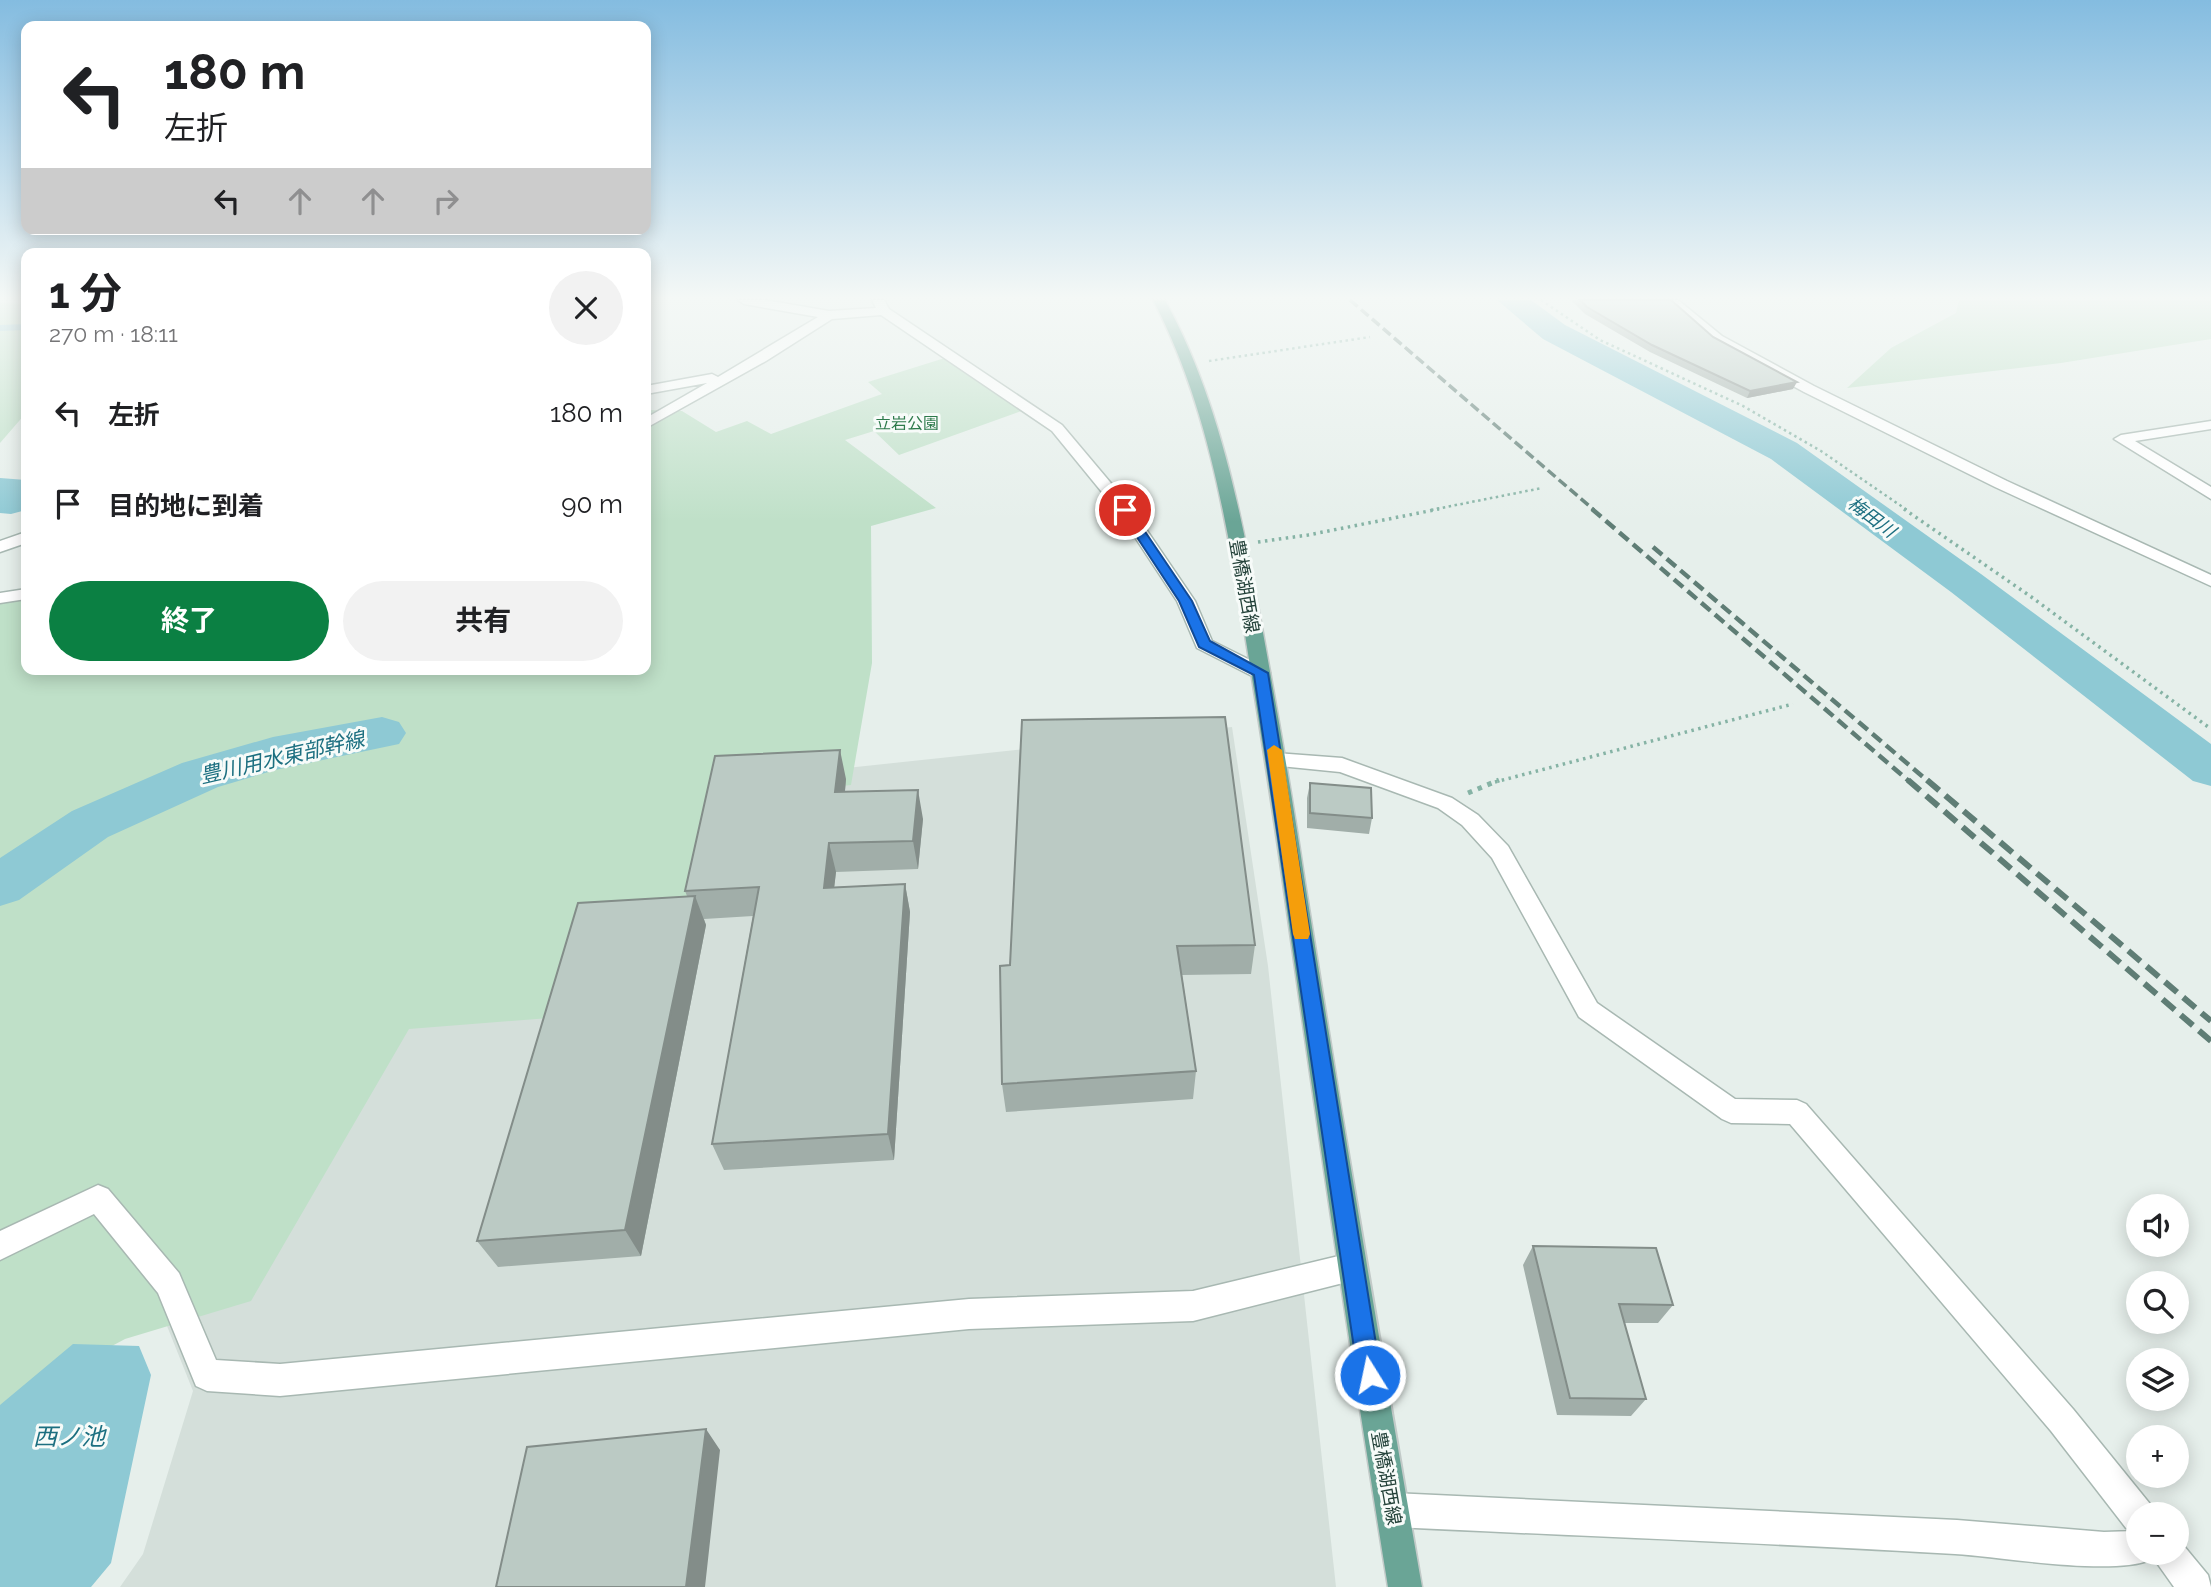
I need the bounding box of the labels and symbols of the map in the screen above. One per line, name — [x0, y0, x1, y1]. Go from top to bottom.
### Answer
park label: 立岩公園 — [875, 414, 939, 433]
pin — [1095, 480, 1155, 540]
water label: 梅田川 — [1844, 492, 1901, 543]
street label: 豊橋湖西線 — [1226, 537, 1264, 635]
water label: 豊川用水東部幹線 — [197, 725, 370, 788]
position arrow — [1333, 1338, 1407, 1412]
water label: 西ノ池 — [33, 1422, 107, 1451]
street label: 豊橋湖西線 — [1368, 1429, 1406, 1527]

